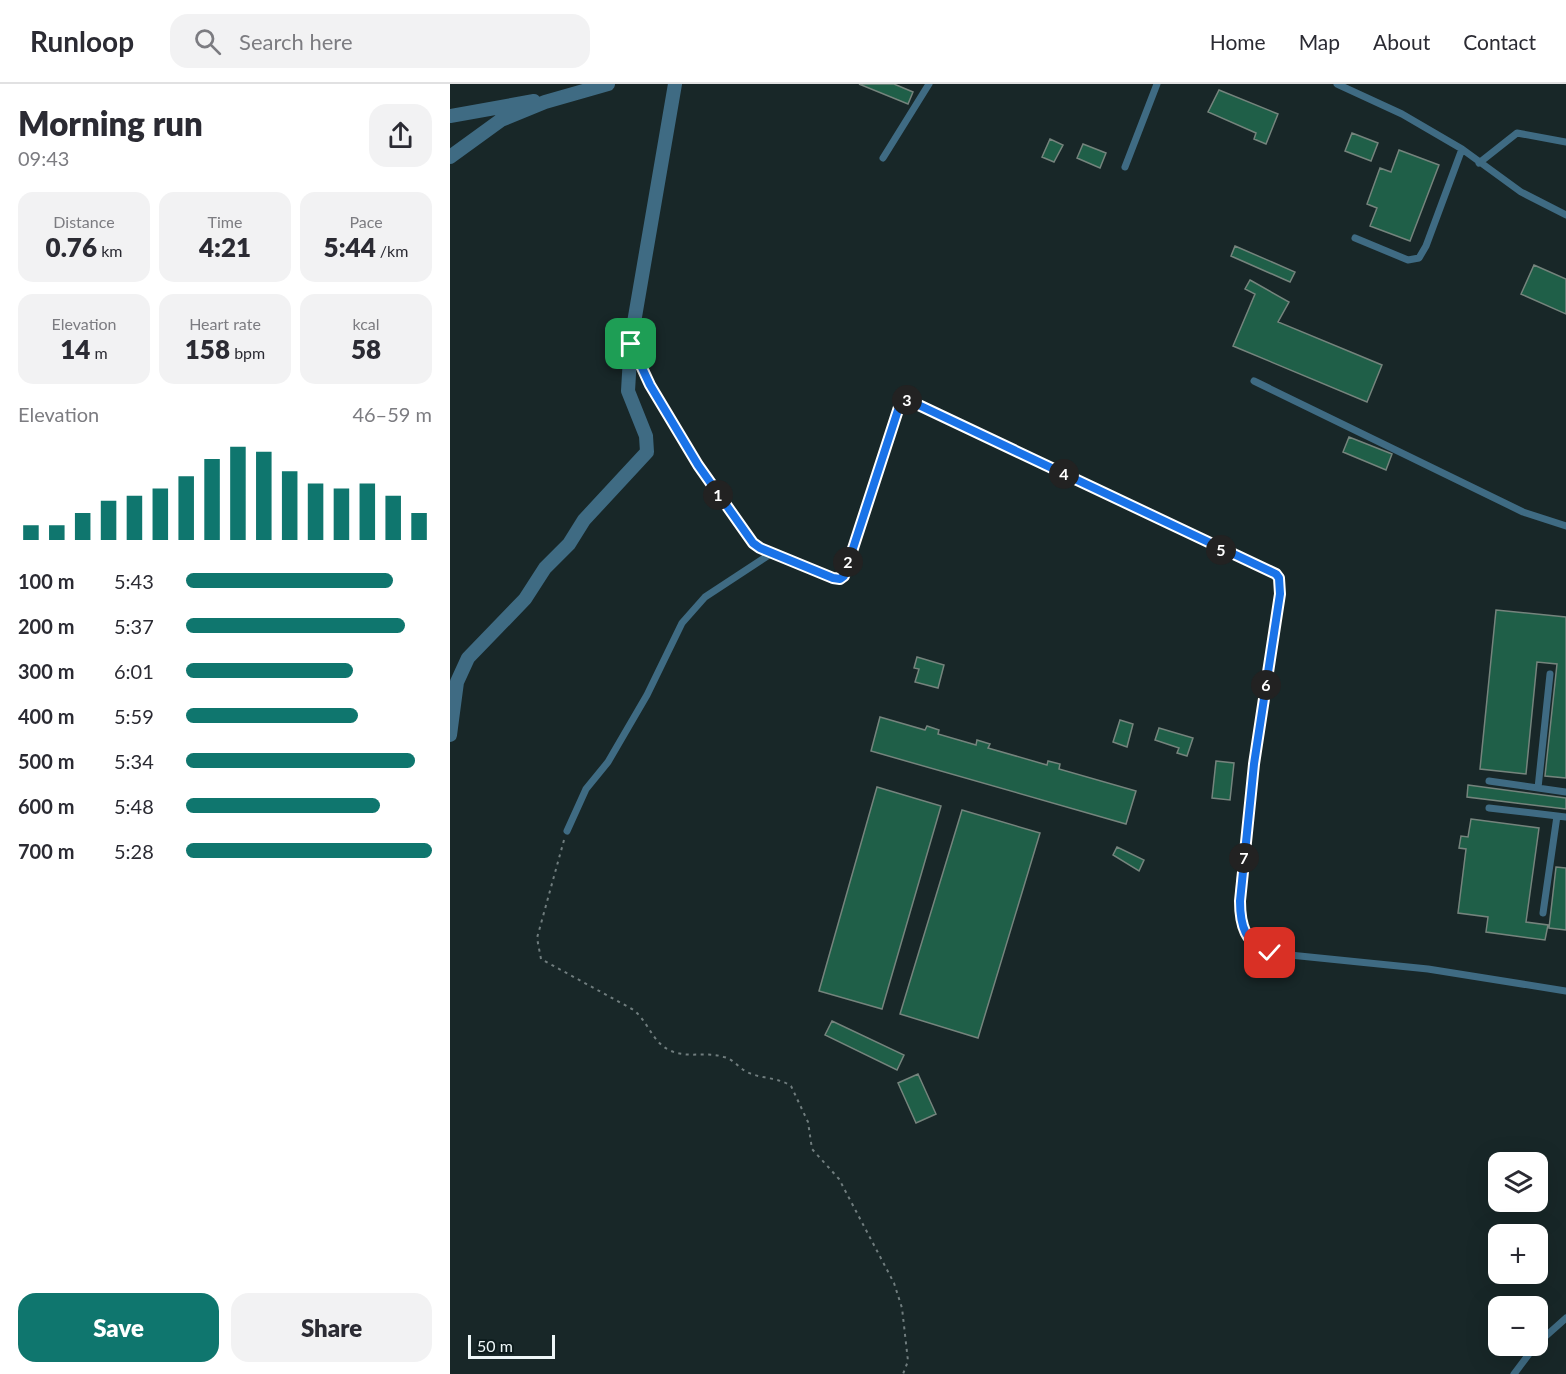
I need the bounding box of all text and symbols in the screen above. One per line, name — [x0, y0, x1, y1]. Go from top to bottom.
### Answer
search box — [170, 14, 590, 68]
text: Runloop — [30, 24, 134, 58]
icon: search — [191, 25, 224, 58]
text: Search here — [239, 28, 353, 55]
text: Home — [1210, 29, 1266, 54]
text: Map — [1299, 29, 1340, 54]
text: About — [1373, 29, 1430, 54]
text: Contact — [1463, 29, 1536, 54]
text: Morning run — [18, 103, 203, 143]
button: share — [369, 104, 432, 167]
text: 09:43 — [18, 146, 69, 170]
text: Distance — [53, 212, 115, 231]
text: Time — [208, 212, 242, 231]
text: Pace — [349, 212, 383, 231]
text: 0.76 — [46, 231, 97, 263]
text: 4:21 — [199, 231, 251, 263]
text: 5:44 — [324, 231, 376, 263]
text: km — [97, 241, 122, 260]
text: /km — [376, 241, 408, 260]
text: Elevation — [52, 314, 117, 333]
text: Heart rate — [189, 314, 261, 333]
text: kcal — [352, 314, 380, 333]
pin — [605, 318, 656, 369]
icon: arrive — [614, 327, 647, 360]
text: 14 — [60, 333, 90, 365]
text: 158 — [185, 333, 230, 365]
text: 58 — [351, 333, 381, 365]
text: m — [90, 343, 108, 362]
text: bpm — [230, 343, 265, 362]
pin: 3 — [892, 385, 922, 415]
text: 3 — [902, 390, 912, 409]
text: Elevation — [18, 402, 99, 426]
text: 46–59 m — [352, 402, 432, 426]
pin: 4 — [1049, 459, 1079, 489]
text: 4 — [1059, 464, 1069, 483]
pin: 1 — [703, 480, 733, 510]
text: 1 — [713, 485, 723, 504]
pin: 5 — [1206, 535, 1236, 565]
text: 5 — [1216, 540, 1226, 559]
pin: 2 — [833, 547, 863, 577]
text: 2 — [843, 552, 853, 571]
text: 100 m — [18, 569, 74, 593]
text: 5:43 — [114, 569, 154, 593]
text: 200 m — [18, 614, 74, 638]
text: 5:37 — [114, 614, 154, 638]
text: 300 m — [18, 659, 74, 683]
text: 6:01 — [114, 659, 154, 683]
pin: 6 — [1251, 670, 1281, 700]
text: 6 — [1261, 675, 1271, 694]
text: 400 m — [18, 704, 74, 728]
text: 5:59 — [114, 704, 154, 728]
text: 500 m — [18, 749, 74, 773]
text: 5:34 — [114, 749, 154, 773]
text: 600 m — [18, 794, 74, 818]
text: 5:48 — [114, 794, 154, 818]
text: 700 m — [18, 839, 74, 863]
text: 5:28 — [114, 839, 154, 863]
pin: 7 — [1229, 843, 1259, 873]
text: 7 — [1239, 848, 1249, 867]
pin — [1244, 927, 1295, 978]
icon: check — [1253, 936, 1286, 969]
map controls — [1488, 1152, 1548, 1356]
button: layers — [1488, 1152, 1548, 1212]
button: + — [1488, 1224, 1548, 1284]
button: Save — [18, 1293, 219, 1362]
button: Share — [231, 1293, 432, 1362]
button: − — [1488, 1296, 1548, 1356]
scale bar — [468, 1332, 555, 1360]
text: 50 m — [477, 1336, 513, 1355]

